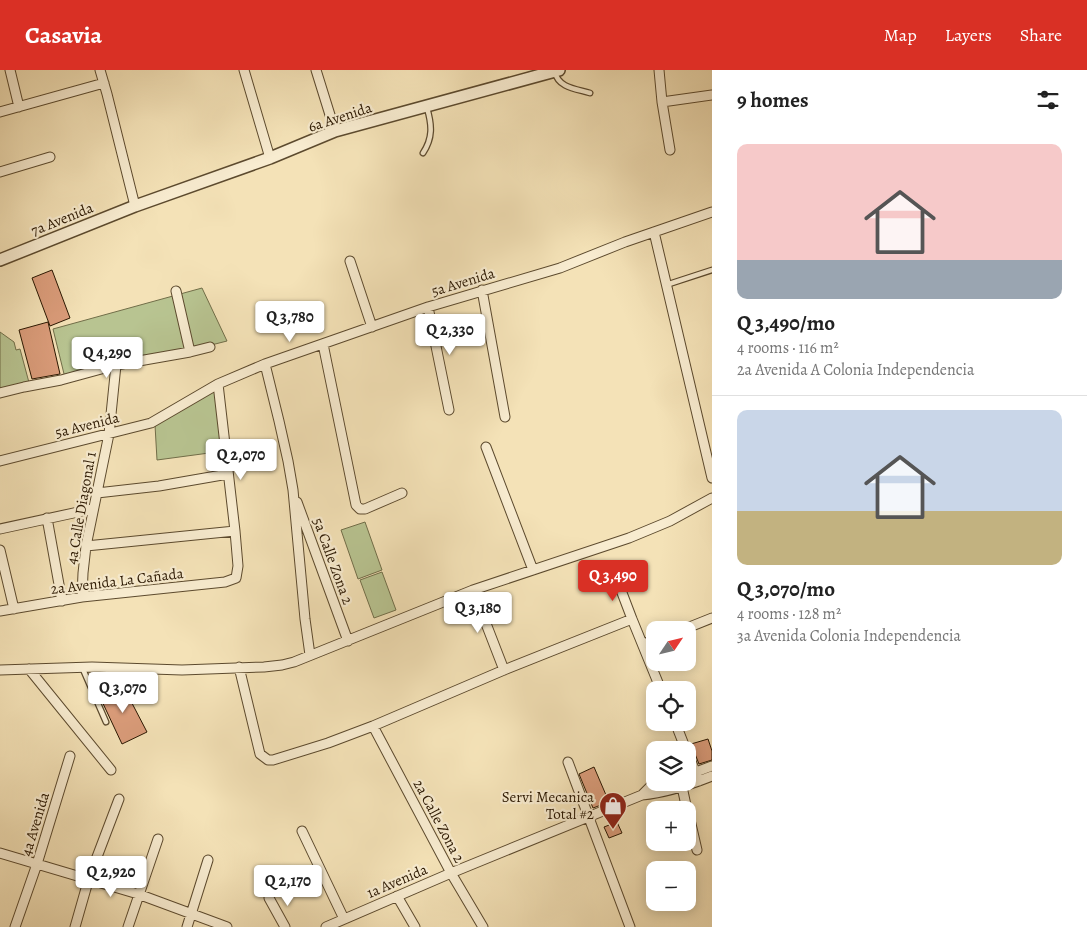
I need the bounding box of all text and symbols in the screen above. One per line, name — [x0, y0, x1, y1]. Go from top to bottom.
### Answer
text: Casavia — [25, 19, 102, 51]
text: Map — [884, 23, 917, 47]
text: Layers — [945, 23, 992, 47]
text: Share — [1020, 23, 1062, 47]
text: 9 homes — [737, 86, 808, 114]
icon: filters — [1034, 86, 1062, 114]
street label: 6a Avenida — [306, 97, 374, 137]
icon: home — [855, 177, 945, 267]
street label: 7a Avenida — [28, 197, 96, 241]
street label: 5a Avenida — [429, 263, 497, 301]
pin: Q 3,780 — [244, 300, 336, 343]
text: Q 3,780 — [266, 306, 314, 328]
text: Q 3,490/mo — [737, 309, 835, 337]
pin: Q 2,330 — [404, 314, 496, 356]
text: Q 2,330 — [426, 319, 474, 341]
pin: Q 4,290 — [61, 336, 153, 379]
text: 4 rooms · 116 m² — [737, 337, 839, 359]
text: Q 4,290 — [83, 342, 131, 364]
text: 2a Avenida A Colonia Independencia — [737, 359, 975, 381]
street label: 5a Avenida — [53, 407, 121, 443]
pin: Q 2,070 — [195, 438, 287, 481]
icon: home — [855, 442, 945, 532]
text: Q 2,070 — [217, 444, 265, 466]
street label: 4a Calle Diagonal 1 — [61, 450, 101, 566]
street label: 5a Calle Zona 2 — [308, 515, 358, 607]
pin: Q 3,490 — [567, 560, 659, 602]
street label: 2a Avenida La Cañada — [49, 563, 185, 599]
text: Q 3,490 — [589, 565, 637, 587]
text: Q 3,070/mo — [737, 575, 835, 603]
pin: Q 3,180 — [432, 592, 524, 634]
text: Q 3,180 — [455, 597, 501, 619]
text: 4 rooms · 128 m² — [737, 603, 841, 625]
north arrow — [646, 621, 696, 671]
map controls — [646, 621, 696, 911]
text: 3a Avenida Colonia Independencia — [737, 625, 961, 647]
pin: Q 3,070 — [77, 672, 169, 714]
text: Q 3,070 — [99, 677, 147, 699]
button: locate — [646, 681, 696, 731]
button: layers — [646, 741, 696, 791]
street label: 2a Calle Zona 2 — [409, 776, 469, 866]
place label: Servi Mecanica Total #2 — [502, 787, 594, 824]
street label: 4a Avenida — [16, 790, 54, 858]
shop icon: Servi Mecanica Total #2 — [598, 791, 628, 830]
button: + — [646, 801, 696, 851]
pin: Q 2,920 — [65, 856, 157, 898]
street label: 1a Avenida — [364, 859, 430, 903]
text: Q 2,920 — [87, 861, 135, 883]
button: − — [646, 861, 696, 911]
pin: Q 2,170 — [242, 864, 334, 907]
text: Q 2,170 — [265, 870, 311, 892]

